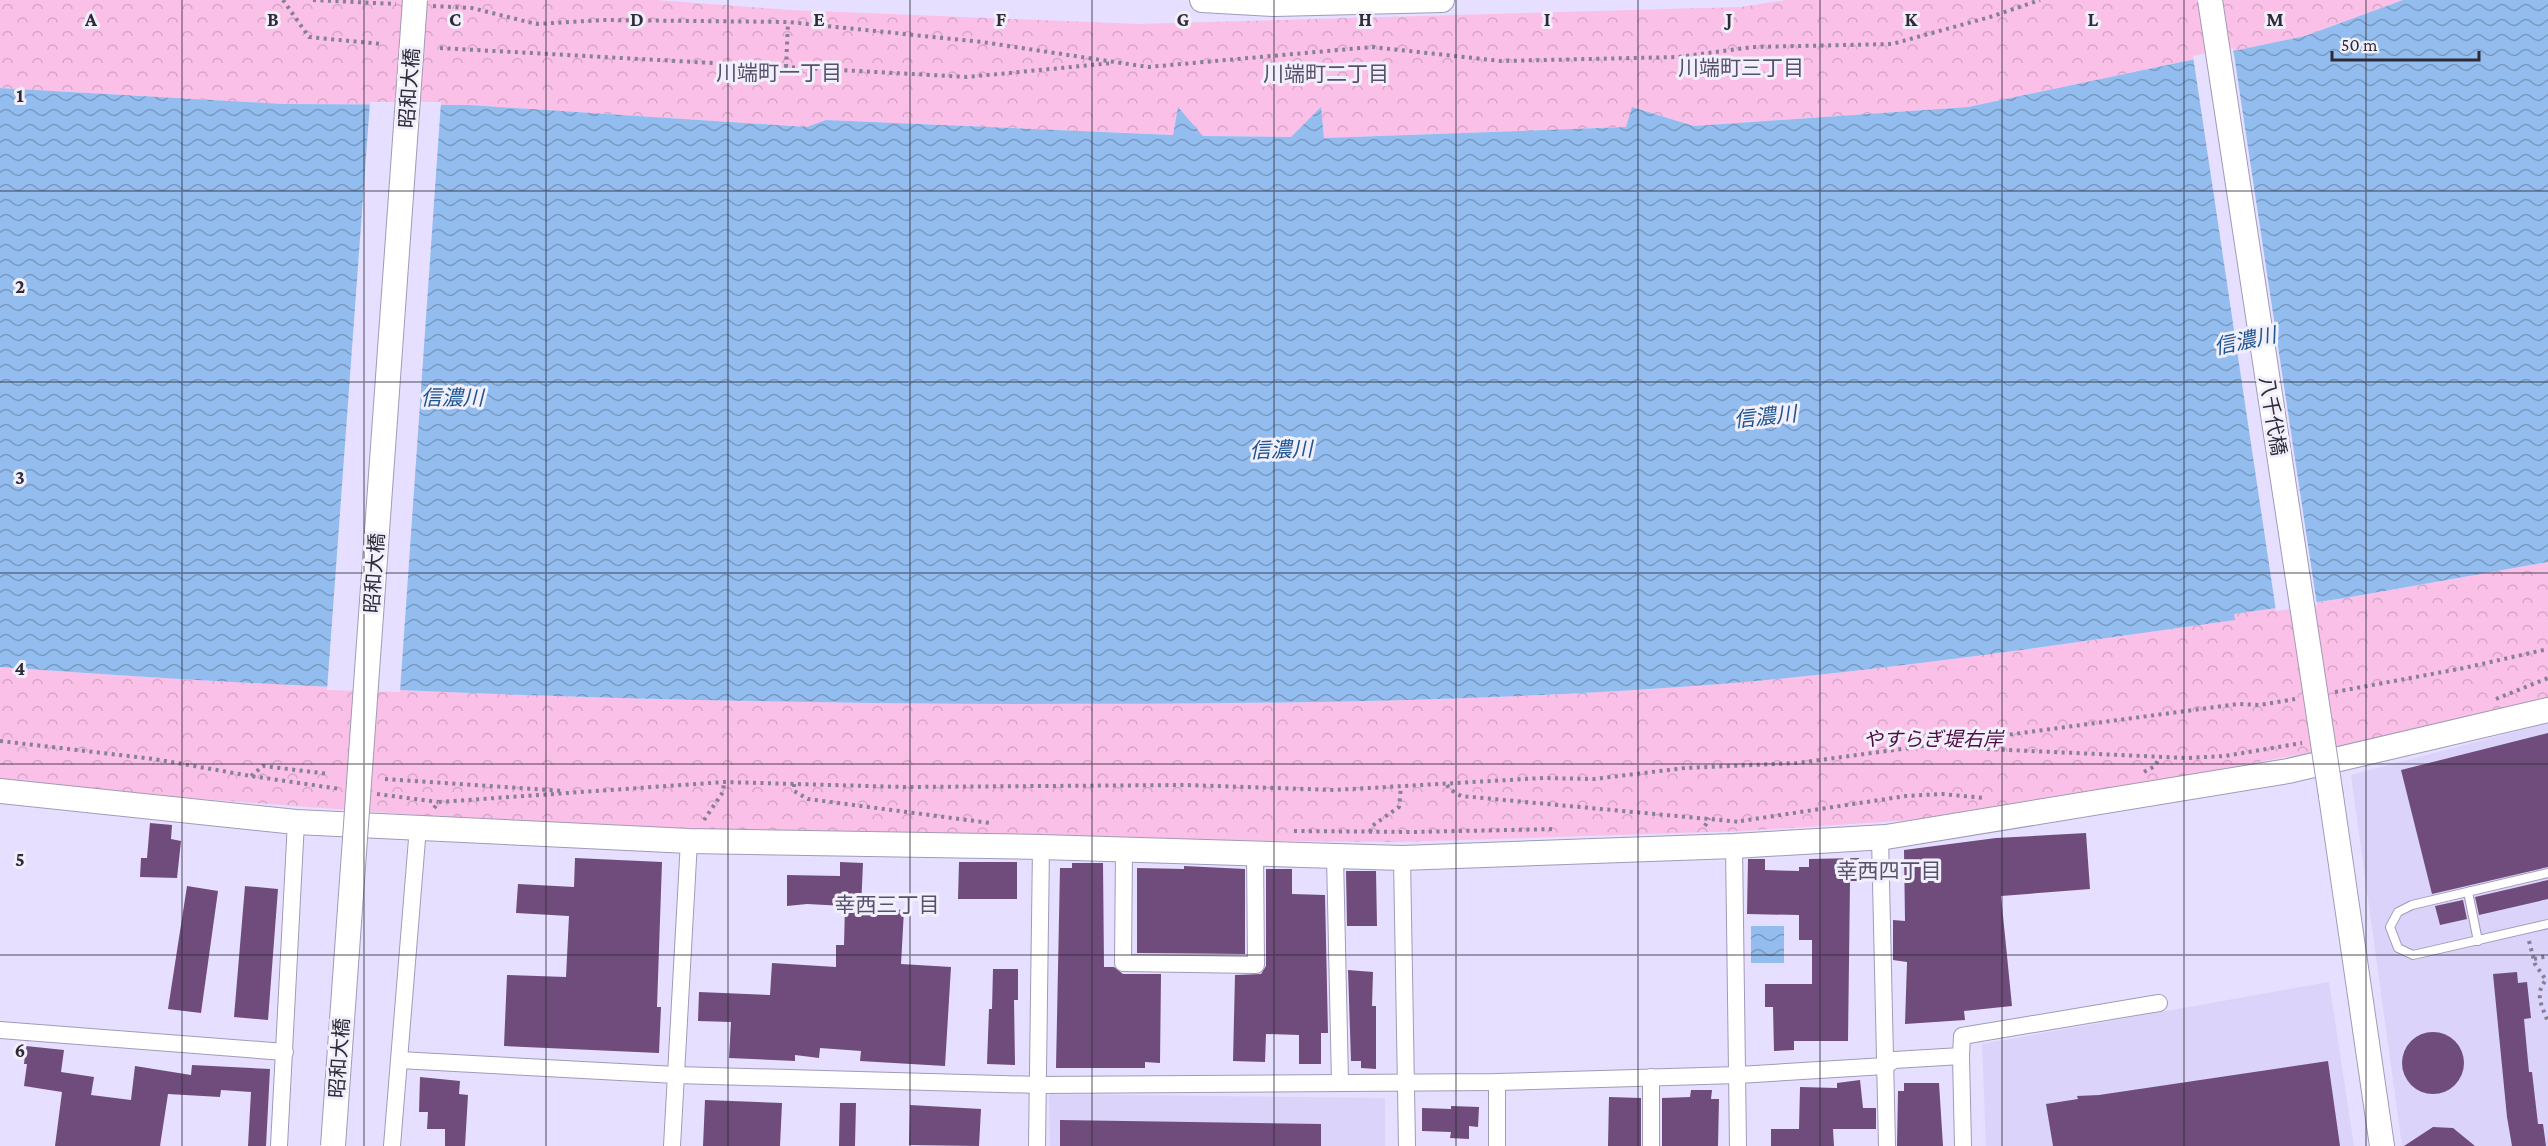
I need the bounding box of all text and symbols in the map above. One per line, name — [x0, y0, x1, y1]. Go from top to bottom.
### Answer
text: A — [84, 8, 98, 30]
text: B — [267, 8, 279, 30]
text: C — [449, 8, 461, 30]
text: D — [630, 8, 644, 30]
text: E — [813, 8, 825, 30]
text: F — [996, 8, 1007, 30]
text: G — [1177, 8, 1190, 30]
text: H — [1358, 8, 1372, 30]
text: I — [1544, 8, 1551, 30]
text: J — [1724, 8, 1733, 30]
text: K — [1905, 8, 1919, 30]
text: L — [2088, 8, 2099, 30]
text: M — [2266, 8, 2284, 30]
scale bar — [2332, 24, 2479, 62]
text: 50 m — [2341, 35, 2378, 55]
street label: 昭和大橋 — [395, 47, 423, 129]
district label: 川端町三丁目 — [1678, 56, 1804, 80]
district label: 川端町一丁目 — [716, 61, 842, 85]
district label: 川端町二丁目 — [1263, 62, 1389, 86]
text: 1 — [16, 84, 24, 106]
text: 2 — [15, 275, 25, 297]
water label: 信濃川 — [2212, 322, 2280, 359]
street label: 八千代橋 — [2256, 375, 2290, 457]
water label: 信濃川 — [421, 386, 485, 410]
water label: 信濃川 — [1732, 402, 1800, 432]
water label: 信濃川 — [1249, 437, 1315, 463]
text: 3 — [15, 466, 25, 488]
street label: 昭和大橋 — [360, 532, 388, 614]
text: 4 — [15, 657, 26, 679]
park label: やすらぎ堤右岸 — [1863, 728, 2005, 750]
text: 5 — [15, 848, 25, 870]
district label: 幸西四丁目 — [1837, 859, 1942, 883]
district label: 幸西三丁目 — [835, 893, 940, 917]
street label: 昭和大橋 — [325, 1017, 353, 1099]
text: 6 — [15, 1039, 25, 1061]

